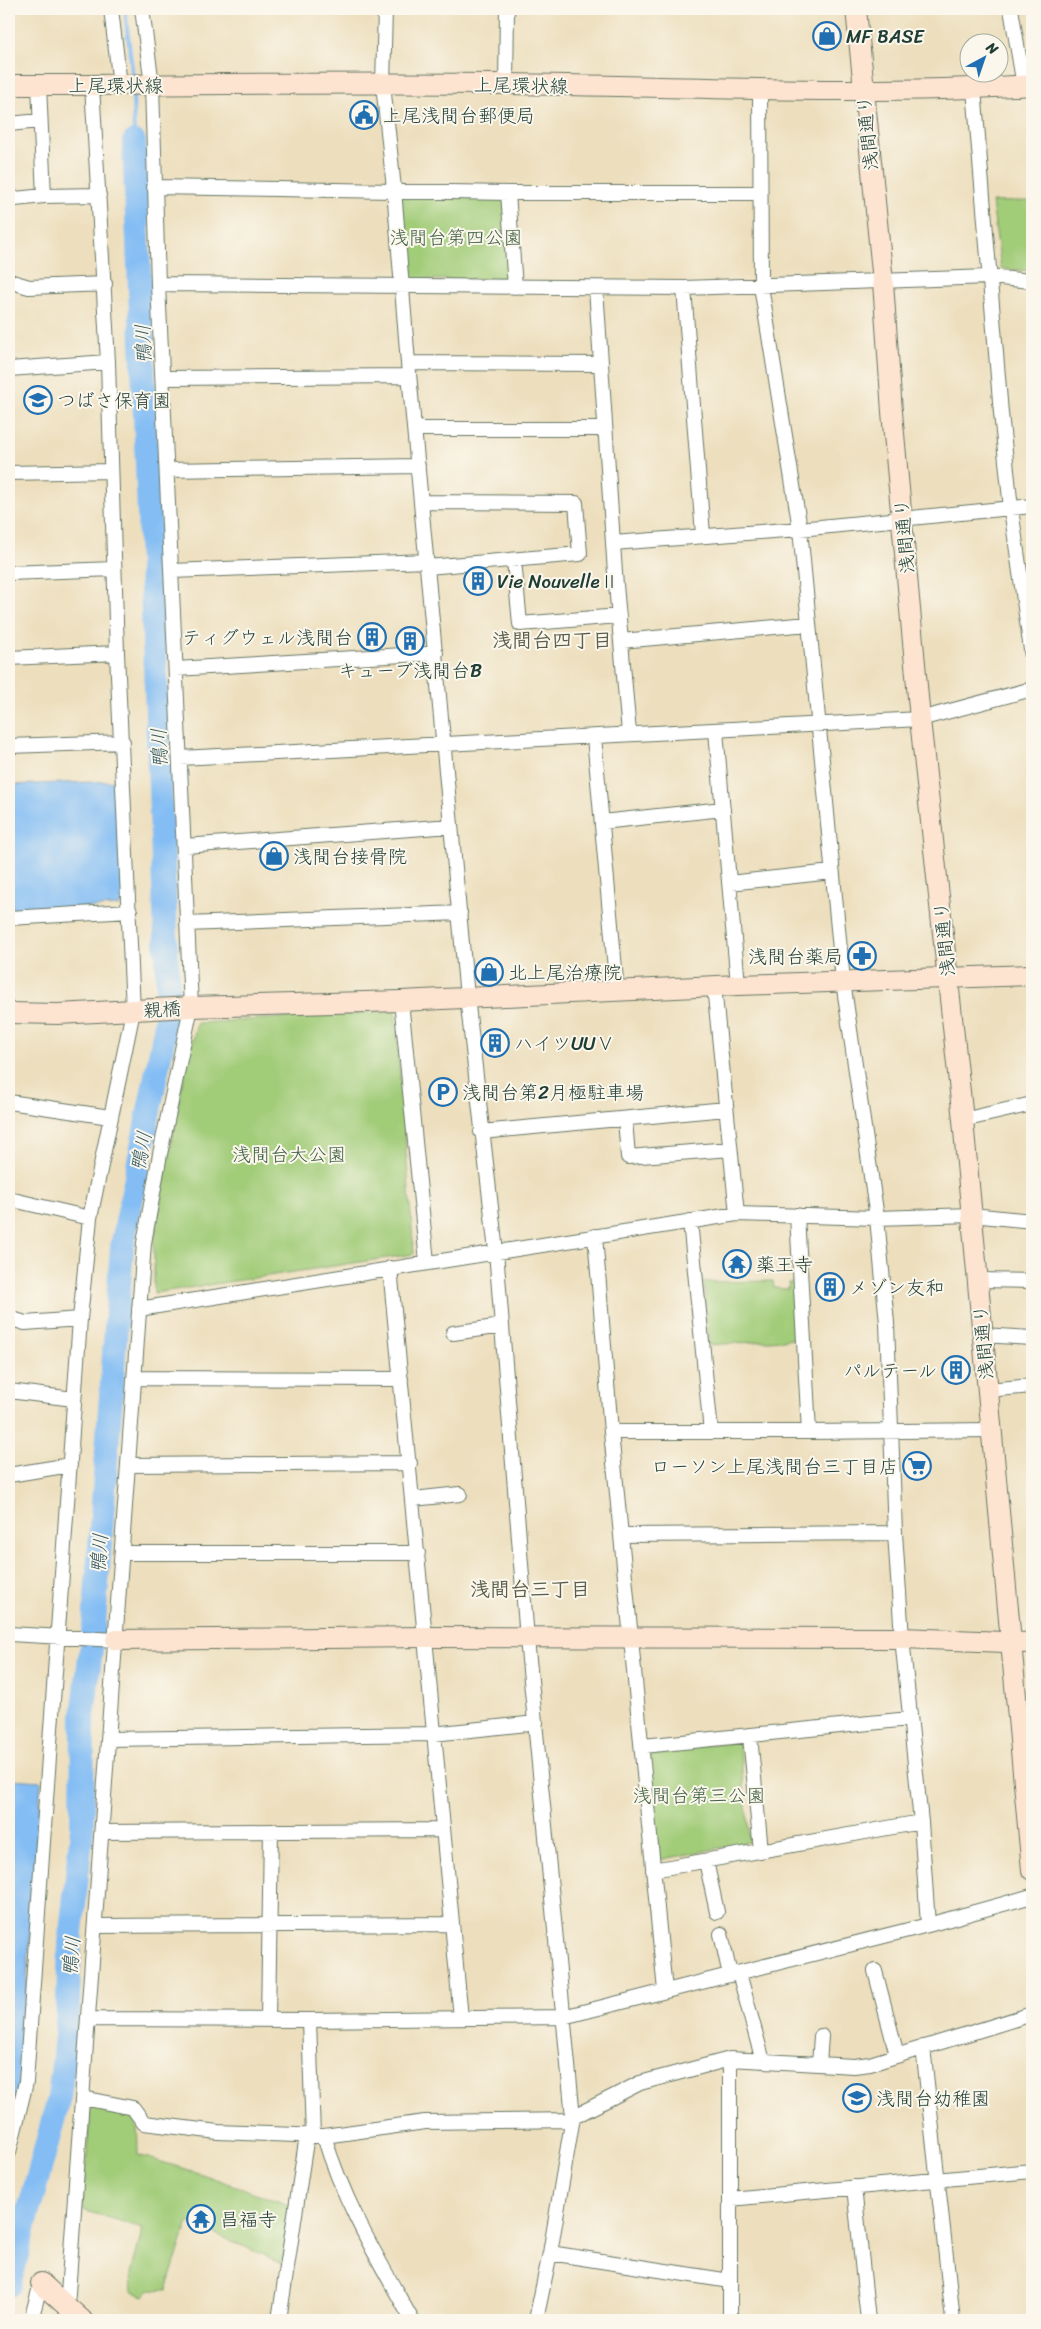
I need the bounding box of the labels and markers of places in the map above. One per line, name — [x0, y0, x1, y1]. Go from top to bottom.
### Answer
place label: MF BASE — [846, 20, 925, 53]
shop icon: MF BASE — [812, 21, 842, 51]
place label: 上尾浅間台郵便局 — [383, 99, 535, 132]
public building icon: 上尾浅間台郵便局 — [349, 100, 379, 130]
place label: つばさ保育園 — [57, 384, 171, 417]
school or university icon: つばさ保育園 — [23, 385, 53, 415]
place label: Vie NouvelleⅡ — [497, 565, 619, 598]
building icon: Vie NouvelleⅡ — [463, 566, 493, 596]
place label: ティグウェル浅間台 — [182, 621, 353, 654]
building icon: ティグウェル浅間台 — [357, 622, 387, 652]
building icon: キューブ浅間台B — [395, 626, 425, 656]
place label: キューブ浅間台B — [338, 654, 482, 687]
place label: 浅間台接骨院 — [293, 840, 407, 873]
shop icon: 浅間台接骨院 — [259, 841, 289, 871]
place label: 浅間台薬局 — [748, 940, 843, 973]
pharmacy icon: 浅間台薬局 — [847, 941, 877, 971]
place label: 北上尾治療院 — [508, 956, 622, 989]
shop icon: 北上尾治療院 — [474, 957, 504, 987]
place label: ハイツUUⅤ — [514, 1027, 615, 1060]
building icon: ハイツUUⅤ — [480, 1028, 510, 1058]
place label: 浅間台第2月極駐車場 — [462, 1076, 644, 1109]
parking icon: 浅間台第2月極駐車場 — [428, 1077, 458, 1107]
place label: 薬王寺 — [756, 1248, 813, 1281]
temple icon: 薬王寺 — [722, 1249, 752, 1279]
place label: メゾン友和 — [849, 1271, 944, 1304]
building icon: メゾン友和 — [815, 1272, 845, 1302]
place label: パルテール — [843, 1354, 937, 1387]
building icon: パルテール — [941, 1355, 971, 1385]
place label: ローソン上尾浅間台三丁目店 — [651, 1450, 898, 1483]
supermarket icon: ローソン上尾浅間台三丁目店 — [902, 1451, 932, 1481]
place label: 浅間台幼稚園 — [876, 2082, 990, 2115]
school or university icon: 浅間台幼稚園 — [842, 2083, 872, 2113]
place label: 昌福寺 — [220, 2203, 277, 2236]
temple icon: 昌福寺 — [186, 2204, 216, 2234]

